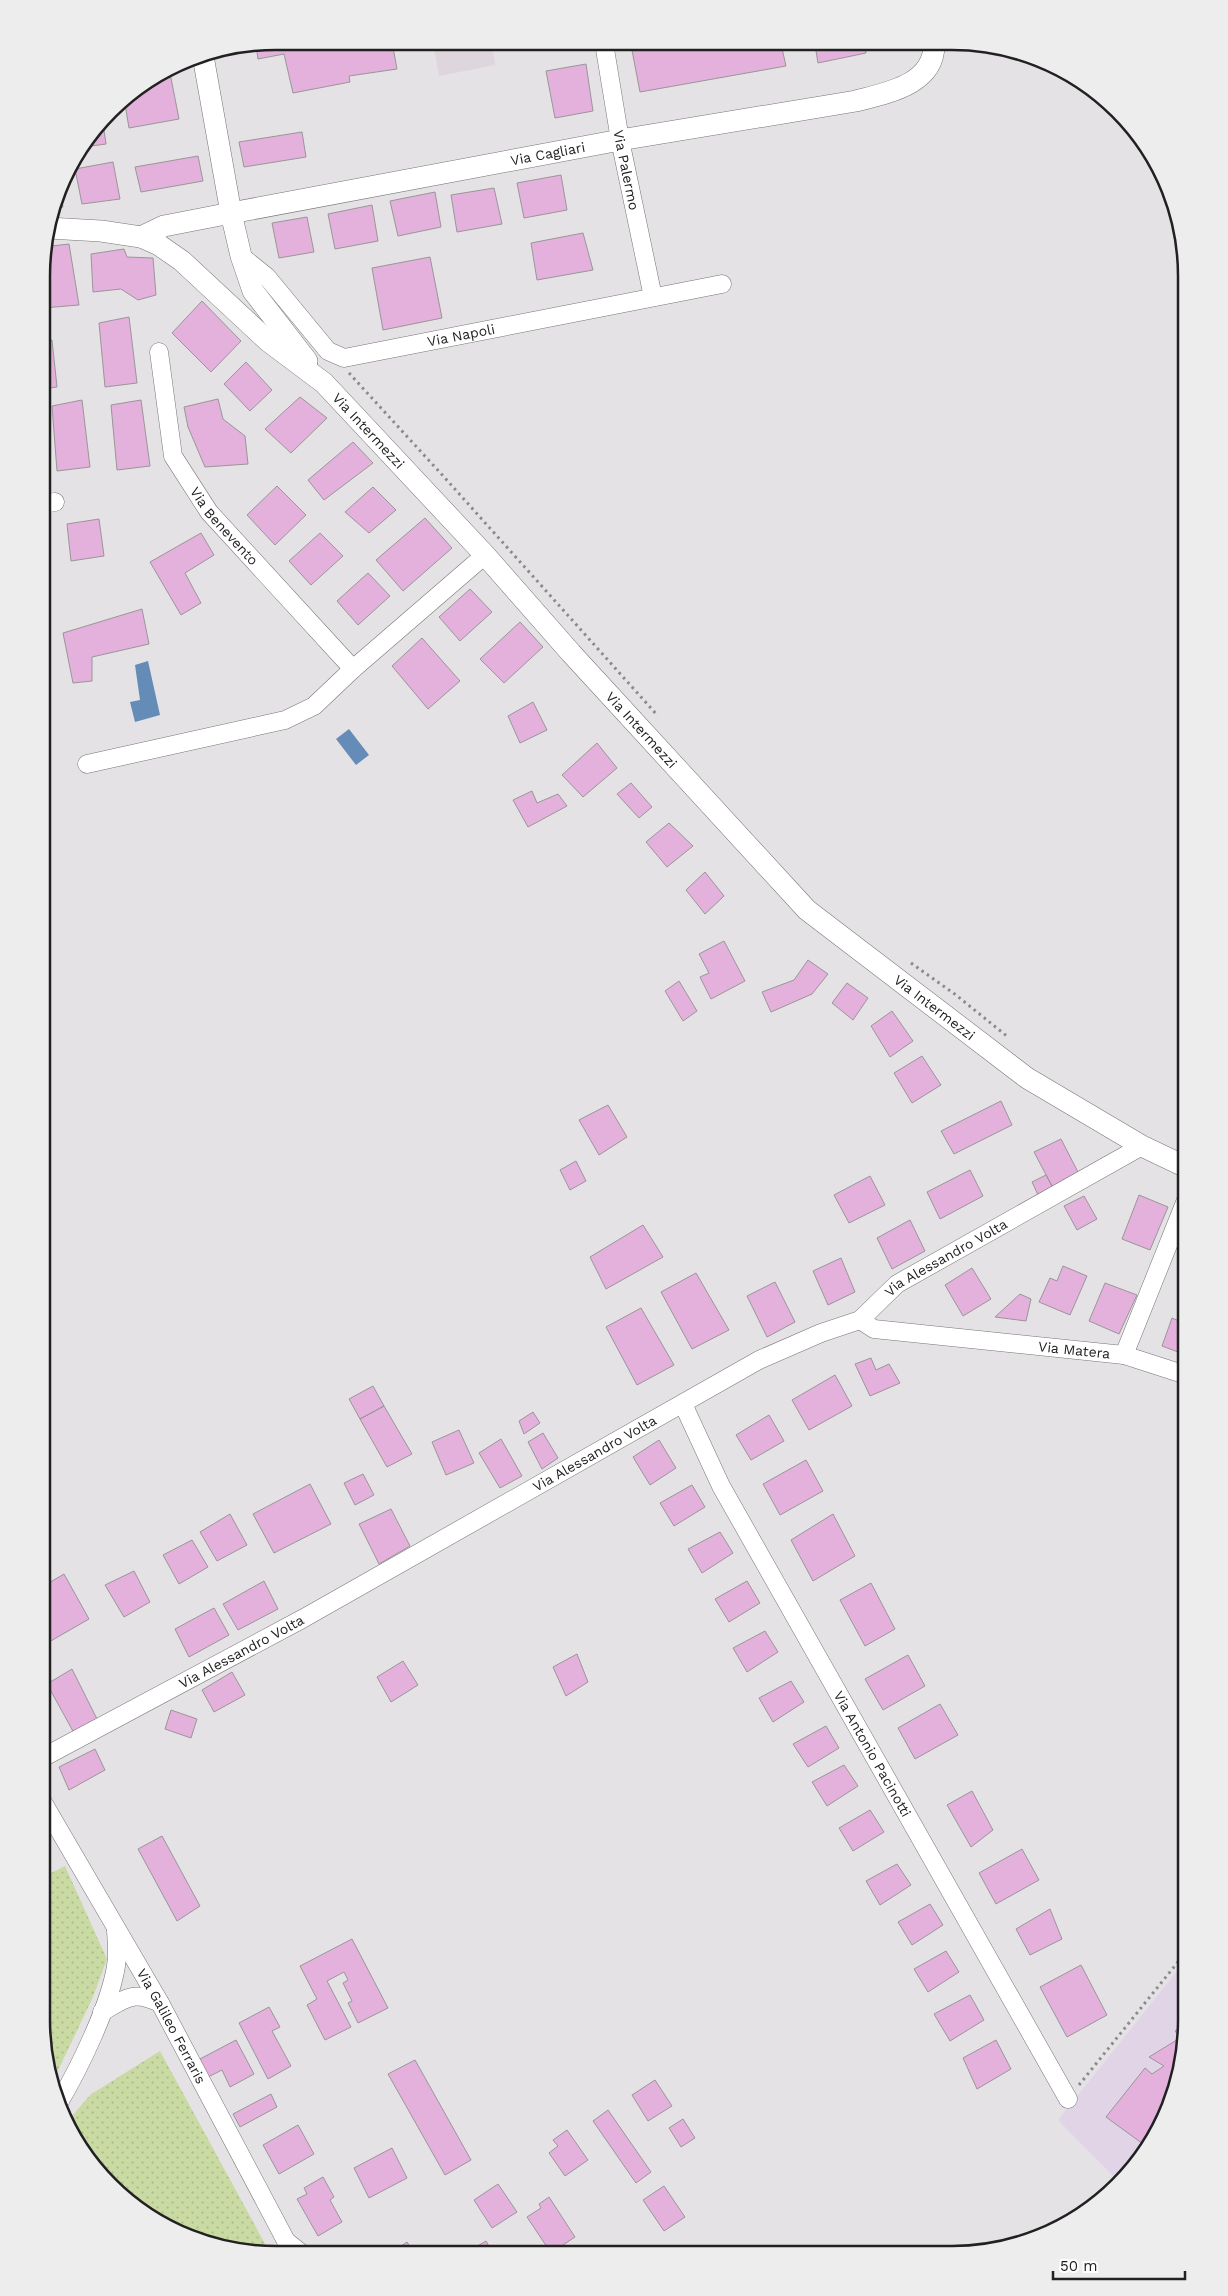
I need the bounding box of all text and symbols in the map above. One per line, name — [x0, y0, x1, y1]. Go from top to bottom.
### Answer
street label: Via Palermo — [610, 129, 643, 212]
street label: Via Cagliari — [509, 139, 586, 168]
street label: Via Napoli — [426, 321, 496, 350]
street label: Via Intermezzi — [329, 390, 408, 472]
street label: Via Benevento — [187, 484, 262, 568]
street label: Via Intermezzi — [603, 688, 680, 771]
street label: Via Intermezzi — [891, 971, 978, 1043]
street label: Via Alessandro Volta — [881, 1216, 1010, 1300]
street label: Via Matera — [1038, 1338, 1111, 1362]
street label: Via Alessandro Volta — [530, 1412, 659, 1495]
street label: Via Alessandro Volta — [176, 1612, 307, 1691]
street label: Via Antonio Pacinotti — [831, 1688, 914, 1819]
street label: Via Galileo Ferraris — [134, 1966, 209, 2086]
scale bar — [1053, 2248, 1186, 2280]
text: 50 m — [1060, 2257, 1097, 2275]

